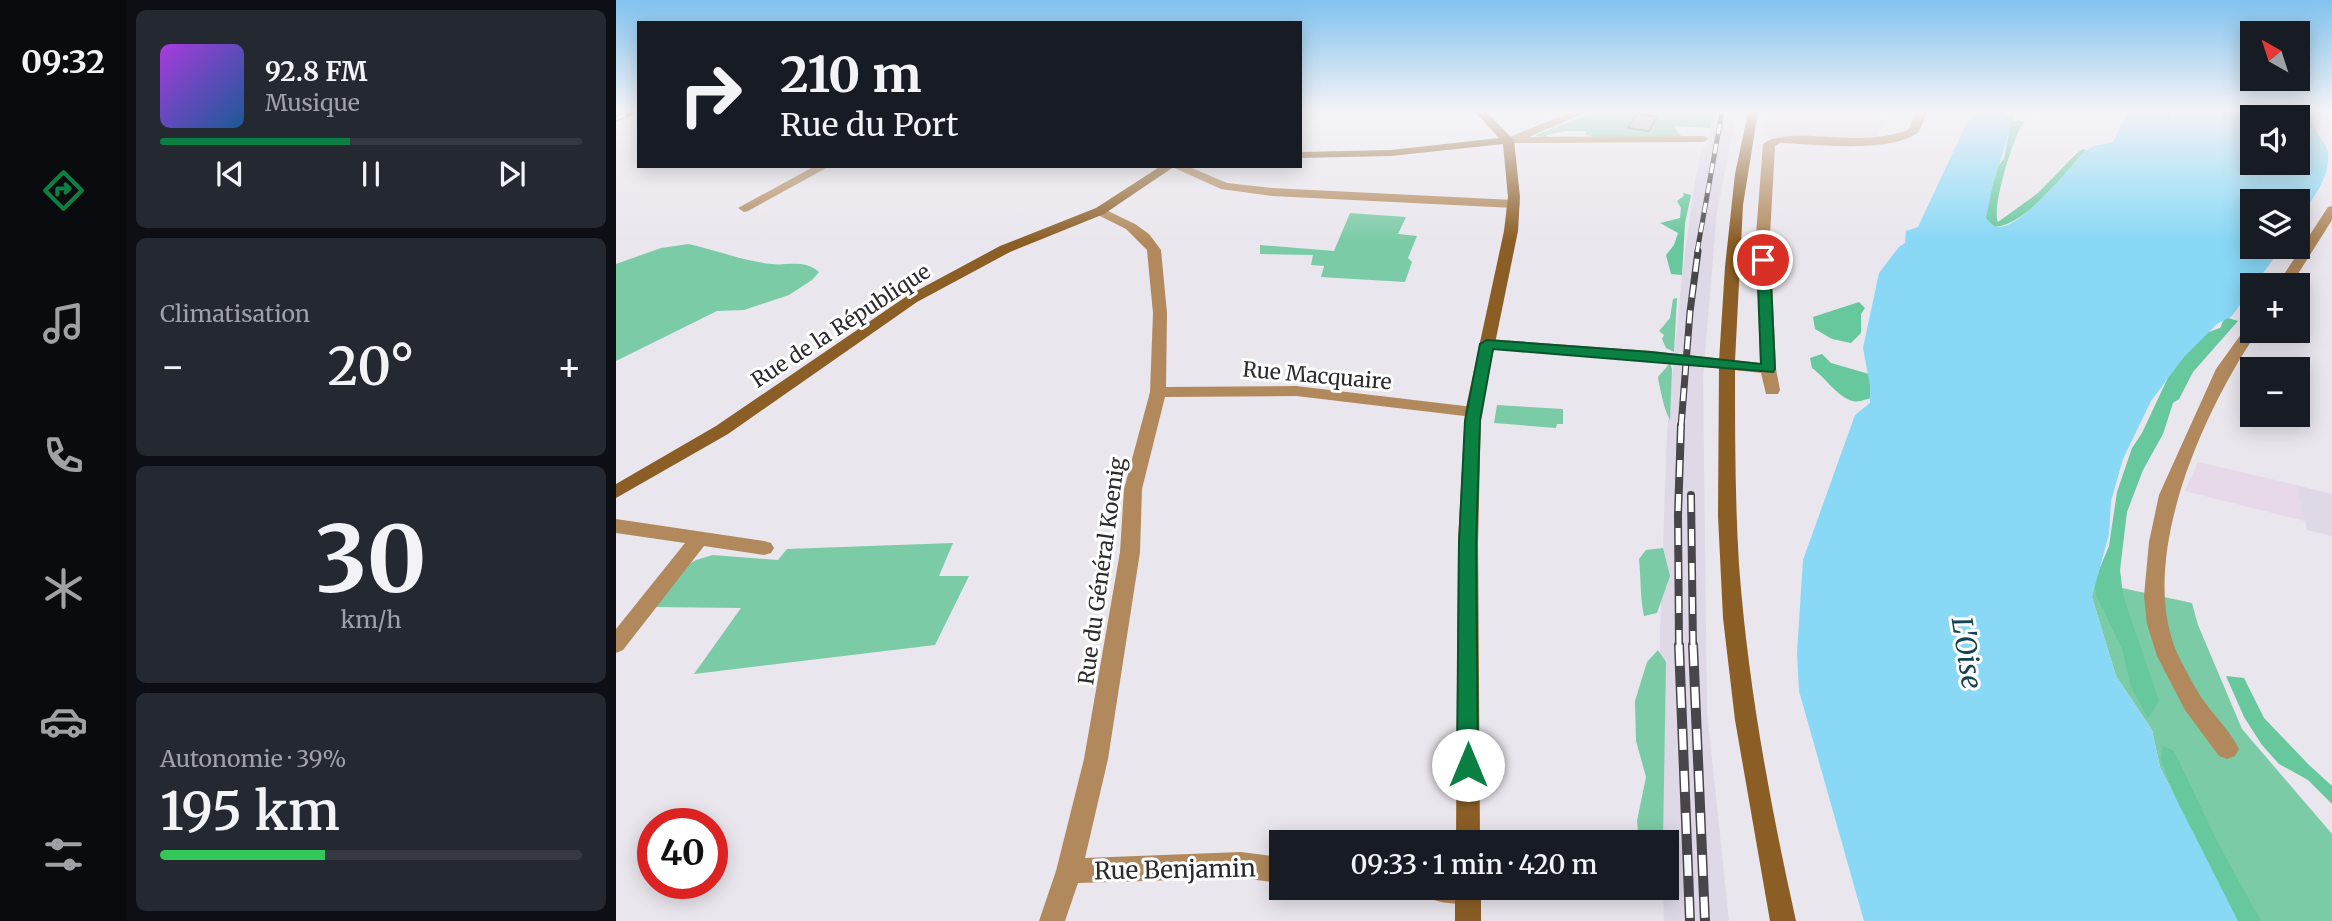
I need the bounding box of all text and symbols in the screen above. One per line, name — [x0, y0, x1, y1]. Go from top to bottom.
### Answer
north arrow — [2240, 21, 2310, 91]
map controls — [2240, 21, 2310, 427]
text: 09:32 — [21, 42, 105, 82]
text: 210 m — [780, 44, 921, 105]
icon: right — [665, 49, 756, 140]
text: 92.8 FM — [265, 55, 368, 88]
text: Musique — [265, 88, 360, 117]
text: Rue du Port — [780, 105, 958, 145]
button: sound — [2240, 105, 2310, 175]
icon: previous — [211, 155, 249, 193]
icon: pause — [352, 155, 390, 193]
icon: next — [493, 155, 531, 193]
icon: directions — [39, 166, 88, 215]
button: layers — [2240, 189, 2310, 259]
pin — [1733, 230, 1793, 290]
icon: arrive — [1744, 241, 1782, 279]
street label: Rue de la République — [746, 258, 935, 394]
button: + — [2240, 273, 2310, 343]
icon: music — [39, 299, 88, 348]
text: Climatisation — [160, 299, 310, 328]
text: 20° — [328, 334, 414, 399]
text: − — [160, 343, 185, 390]
text: + — [557, 343, 582, 390]
street label: Rue Macquaire — [1241, 356, 1393, 395]
button: − — [2240, 357, 2310, 427]
icon: phone — [39, 431, 88, 480]
street label: Rue du Général Koenig — [1072, 455, 1131, 686]
text: 30 — [315, 502, 427, 617]
icon: climate — [39, 564, 88, 613]
text: km/h — [341, 605, 401, 634]
water label: L'Oise — [1944, 614, 1990, 692]
icon: car — [39, 697, 88, 746]
position arrow — [1431, 728, 1505, 802]
text: Autonomie · 39% — [160, 744, 346, 773]
text: 195 km — [160, 779, 340, 844]
speed limit sign: 40 — [637, 808, 728, 899]
icon: filters — [39, 830, 88, 879]
text: 09:33 · 1 min · 420 m — [1350, 848, 1598, 881]
street label: Rue Benjamin — [1094, 853, 1256, 886]

